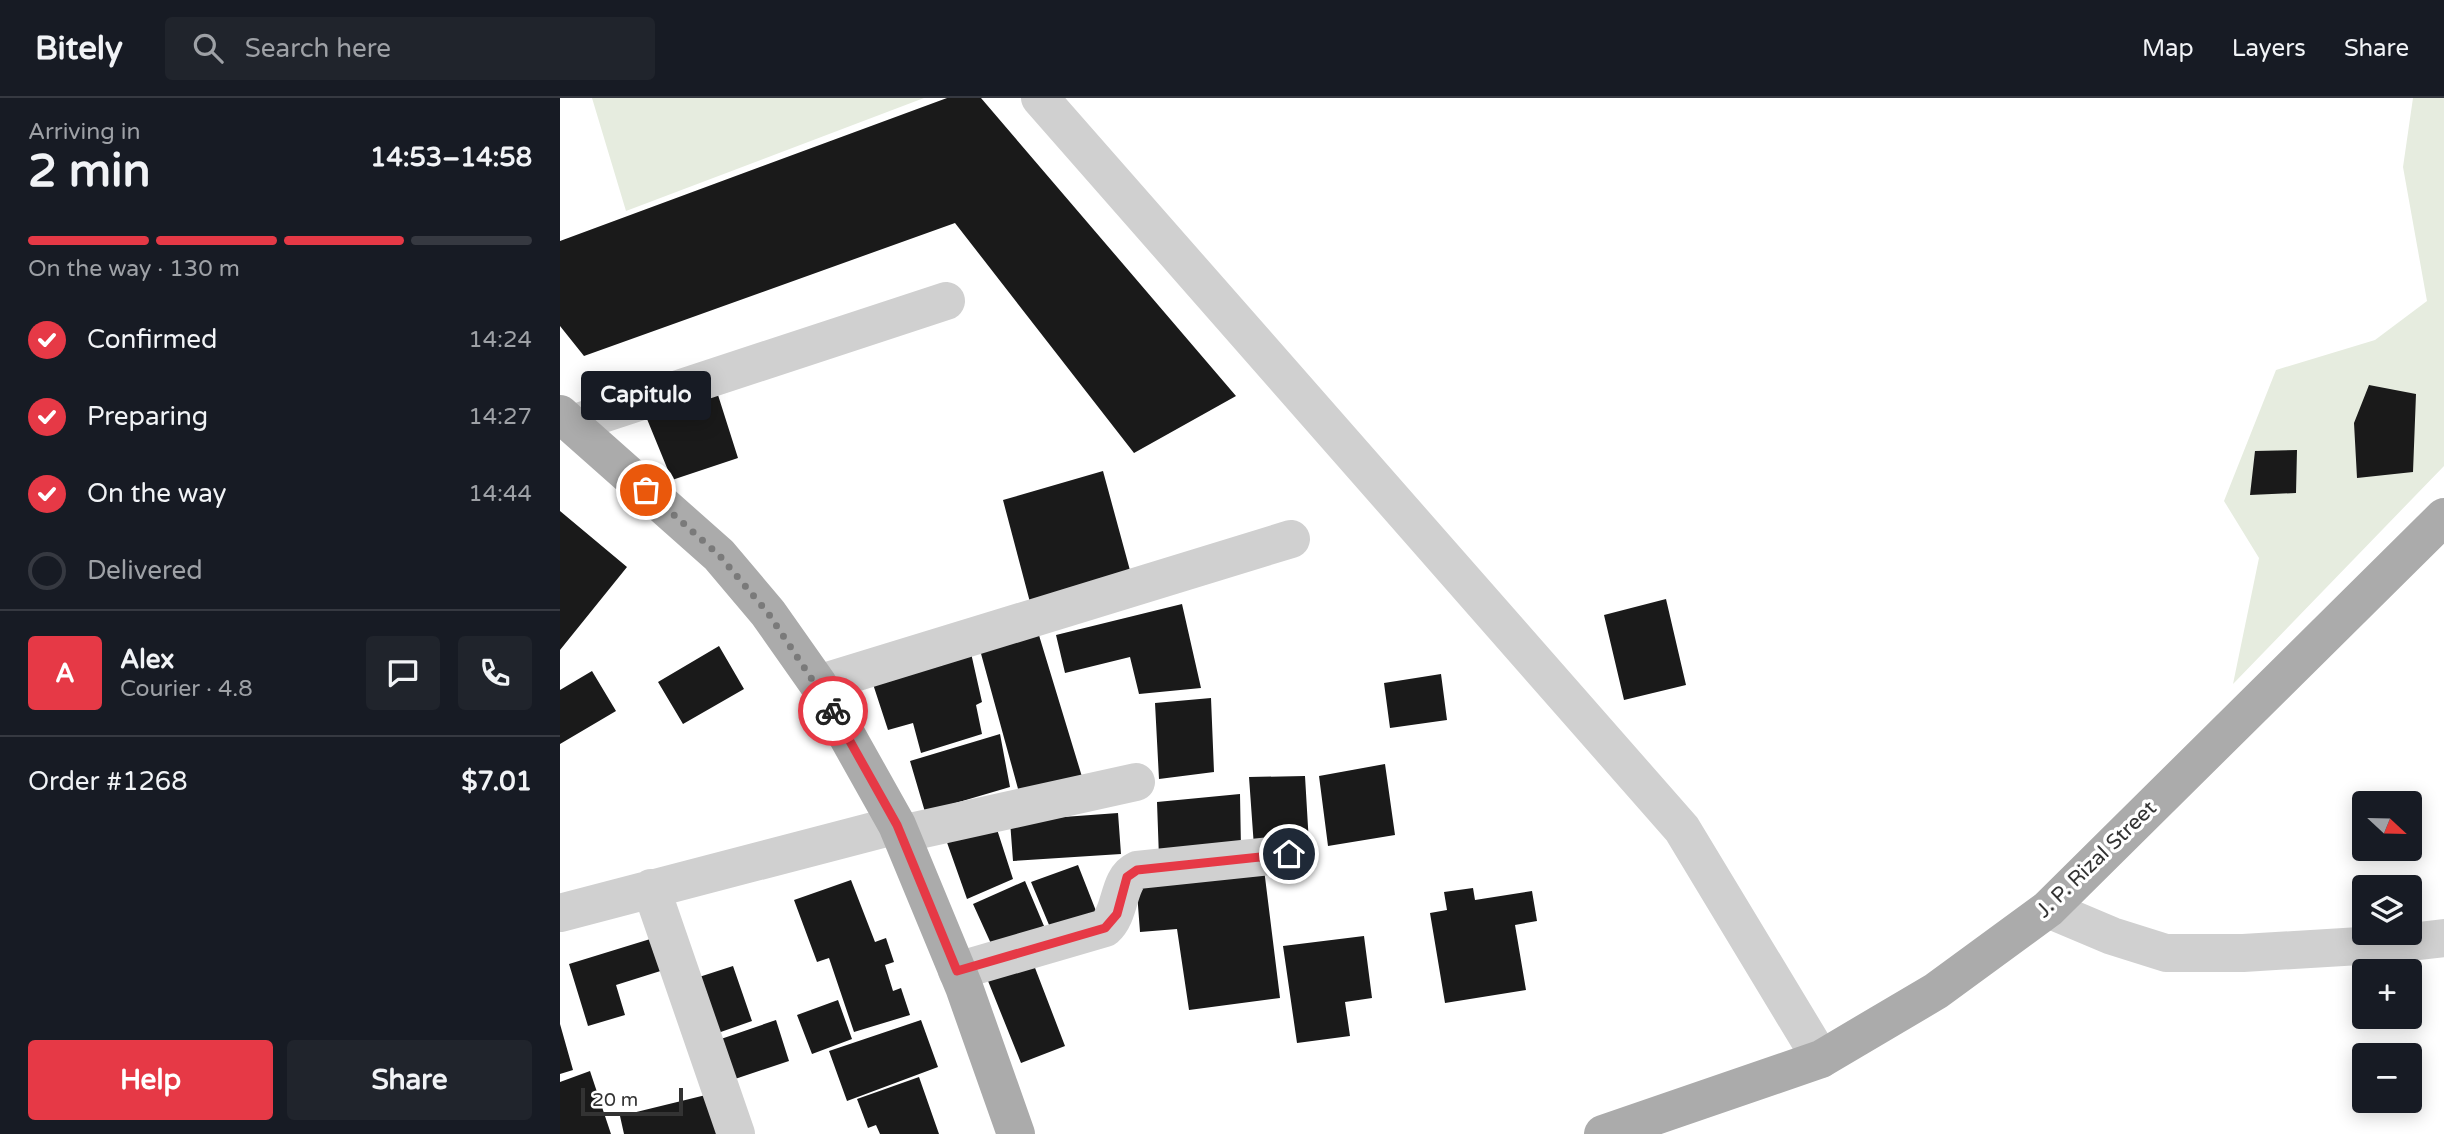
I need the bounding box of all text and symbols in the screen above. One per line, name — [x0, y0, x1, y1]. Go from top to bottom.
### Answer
search box — [165, 17, 655, 80]
text: Bitely — [35, 29, 123, 68]
icon: search — [189, 29, 227, 67]
text: Search here — [245, 33, 391, 64]
text: Map — [2142, 34, 2194, 63]
text: Layers — [2232, 34, 2306, 63]
text: Share — [2344, 34, 2409, 63]
text: Arriving in — [28, 118, 141, 146]
text: 14:53–14:58 — [370, 142, 532, 173]
text: 2 min — [28, 144, 151, 199]
text: On the way · 130 m — [28, 255, 240, 283]
icon: check — [28, 321, 66, 359]
text: Confirmed — [87, 324, 217, 355]
text: 14:24 — [468, 326, 532, 354]
callout: Capitulo — [581, 371, 711, 420]
text: Capitulo — [600, 381, 692, 409]
icon: check — [28, 398, 66, 436]
text: Preparing — [87, 401, 208, 432]
text: 14:27 — [468, 403, 532, 431]
pin — [616, 460, 676, 520]
icon: bag — [627, 471, 665, 509]
icon: check — [28, 475, 66, 513]
text: On the way — [87, 478, 227, 509]
text: 14:44 — [468, 480, 532, 508]
text: Delivered — [87, 555, 203, 586]
button: chat — [366, 636, 440, 710]
button: phone — [458, 636, 532, 710]
text: Alex — [120, 644, 174, 675]
text: A — [55, 658, 75, 689]
text: Courier · 4.8 — [120, 675, 253, 703]
courier — [798, 676, 868, 746]
icon: bike — [814, 692, 852, 730]
text: Order #1268 — [28, 766, 188, 797]
text: $7.01 — [462, 766, 532, 797]
north arrow — [2352, 791, 2422, 861]
map controls — [2352, 791, 2422, 1113]
street label: J. P. Rizal Street — [2031, 796, 2162, 923]
pin — [1259, 824, 1319, 884]
icon: home — [1270, 835, 1308, 873]
button: layers — [2352, 875, 2422, 945]
button: + — [2352, 959, 2422, 1029]
button: Help — [28, 1040, 273, 1120]
button: Share — [287, 1040, 532, 1120]
button: − — [2352, 1043, 2422, 1113]
scale bar — [581, 1085, 682, 1117]
text: 20 m — [592, 1089, 638, 1111]

